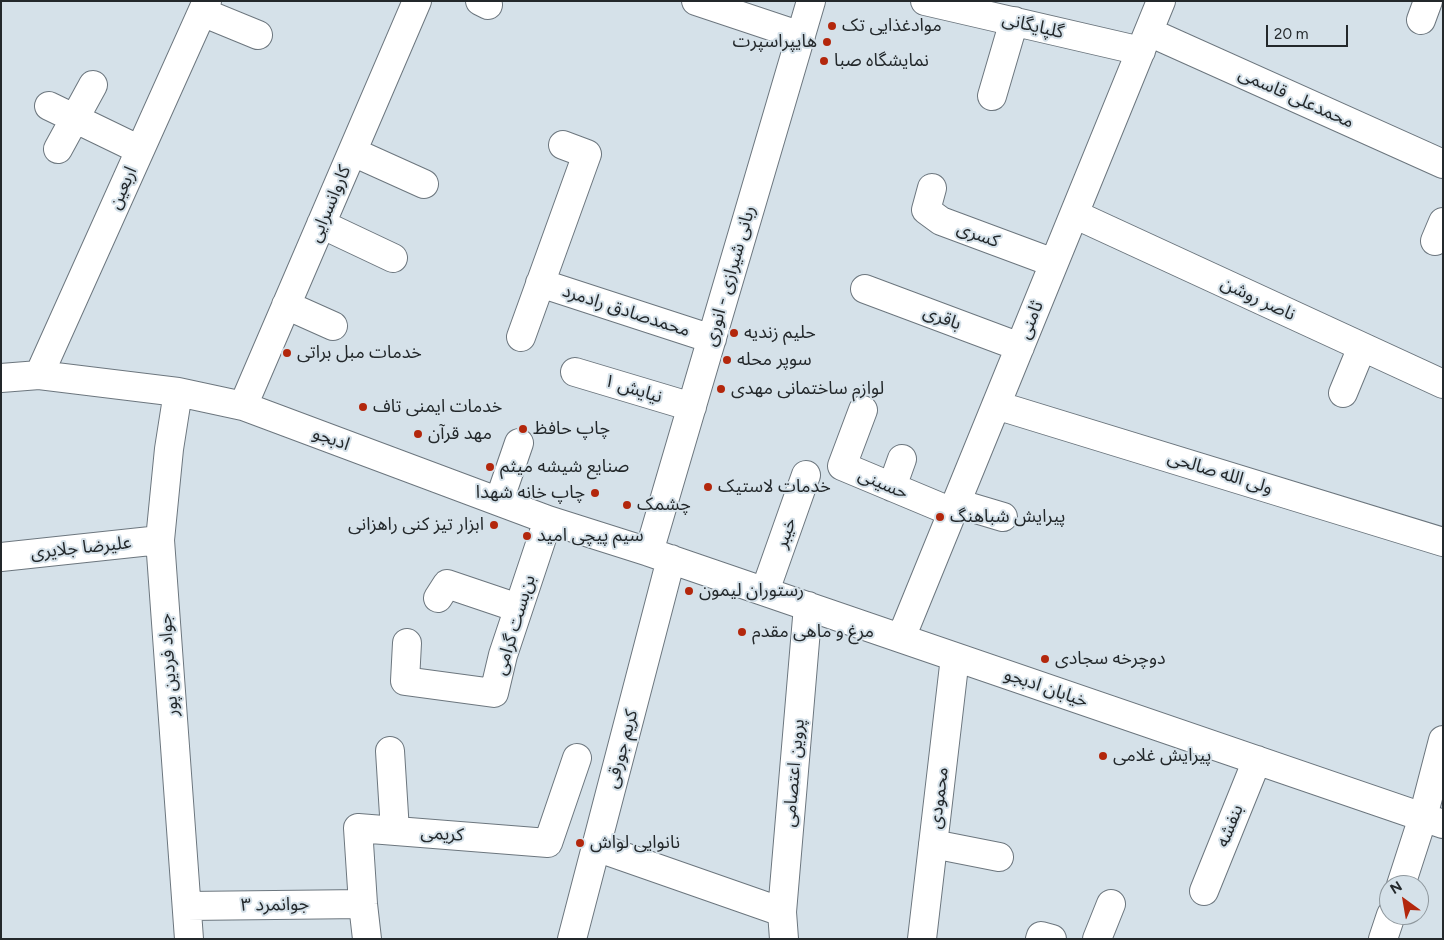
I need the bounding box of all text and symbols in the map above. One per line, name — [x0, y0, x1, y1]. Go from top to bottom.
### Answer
street label: گلپایگانی — [1000, 8, 1066, 44]
place label: موادغذایی تک — [842, 15, 942, 37]
scale bar — [1269, 15, 1352, 47]
marker: موادغذایی تک — [826, 20, 838, 32]
text: 20 m — [1274, 25, 1308, 43]
place label: هایپراسپرت — [733, 31, 817, 53]
marker: هایپراسپرت — [821, 36, 833, 48]
place label: نمایشگاه صبا — [834, 50, 929, 72]
marker: نمایشگاه صبا — [818, 55, 830, 67]
street label: محمدعلی قاسمی — [1235, 63, 1357, 133]
street label: کاروانسرایی — [304, 162, 356, 246]
street label: اربعین — [104, 163, 142, 213]
street label: ربانی شیرازی - انوری — [700, 203, 760, 349]
street label: کسری — [954, 217, 1002, 253]
street label: ناصر روشن — [1217, 272, 1299, 326]
street label: محمدصادق رادمرد — [559, 280, 693, 342]
street label: ثامنی — [1014, 298, 1048, 342]
street label: باقری — [920, 301, 964, 335]
place label: حلیم زندیه — [744, 322, 816, 344]
marker: حلیم زندیه — [728, 327, 740, 339]
place label: خدمات مبل براتی — [297, 342, 422, 364]
marker: خدمات مبل براتی — [281, 347, 293, 359]
place label: سوپر محله — [737, 349, 812, 371]
marker: سوپر محله — [721, 354, 733, 366]
street label: نیایش ۱ — [601, 370, 665, 408]
place label: لوازم ساختمانی مهدی — [731, 378, 884, 400]
marker: لوازم ساختمانی مهدی — [715, 383, 727, 395]
place label: خدمات ایمنی تاف — [373, 396, 502, 418]
marker: خدمات ایمنی تاف — [357, 401, 369, 413]
place label: چاپ حافظ — [533, 418, 610, 440]
street label: ادبجو — [310, 422, 352, 456]
place label: مهد قرآن — [428, 423, 492, 445]
marker: چاپ حافظ — [517, 423, 529, 435]
marker: مهد قرآن — [412, 428, 424, 440]
street label: ولی الله صالحی — [1165, 447, 1275, 499]
place label: صنایع شیشه میثم — [500, 456, 629, 478]
marker: صنایع شیشه میثم — [484, 461, 496, 473]
street label: حسینی — [855, 464, 911, 504]
place label: خدمات لاستیک — [718, 476, 831, 498]
marker: خدمات لاستیک — [702, 481, 714, 493]
place label: چاپ خانه شهدا — [476, 482, 585, 504]
marker: چاپ خانه شهدا — [589, 487, 601, 499]
place label: چشمک — [637, 494, 691, 516]
marker: چشمک — [621, 499, 633, 511]
place label: پیرایش شباهنگ — [950, 506, 1065, 528]
marker: پیرایش شباهنگ — [934, 511, 946, 523]
place label: ابزار تیز کنی راهزانی — [348, 514, 484, 536]
street label: خیبر — [771, 515, 801, 551]
marker: ابزار تیز کنی راهزانی — [488, 519, 500, 531]
place label: سیم پیچی امید — [537, 525, 644, 547]
marker: سیم پیچی امید — [521, 530, 533, 542]
street label: علیرضا جلایری — [30, 532, 132, 564]
street label: بن‌بست گرامی — [490, 572, 540, 678]
place label: رستوران لیمون — [699, 580, 804, 602]
marker: رستوران لیمون — [683, 585, 695, 597]
street label: جواد فردین پور — [155, 613, 183, 717]
place label: مرغ و ماهی مقدم — [752, 621, 874, 643]
marker: مرغ و ماهی مقدم — [736, 626, 748, 638]
place label: دوچرخه سجادی — [1055, 648, 1166, 670]
marker: دوچرخه سجادی — [1039, 653, 1051, 665]
street label: خیابان ادبجو — [1001, 664, 1091, 712]
street label: کریم جورقی — [601, 707, 643, 791]
street label: پروین اعتصامی — [779, 718, 809, 828]
place label: پیرایش غلامی — [1113, 745, 1211, 767]
marker: پیرایش غلامی — [1097, 750, 1109, 762]
street label: محمودی — [924, 766, 954, 830]
street label: بنفشه — [1212, 802, 1248, 850]
street label: کریمی — [420, 822, 464, 846]
place label: نانوایی لواش — [590, 832, 680, 854]
marker: نانوایی لواش — [574, 837, 586, 849]
north arrow — [1379, 875, 1429, 925]
text: N — [1387, 878, 1405, 898]
street label: جوانمرد ۳ — [241, 894, 309, 916]

